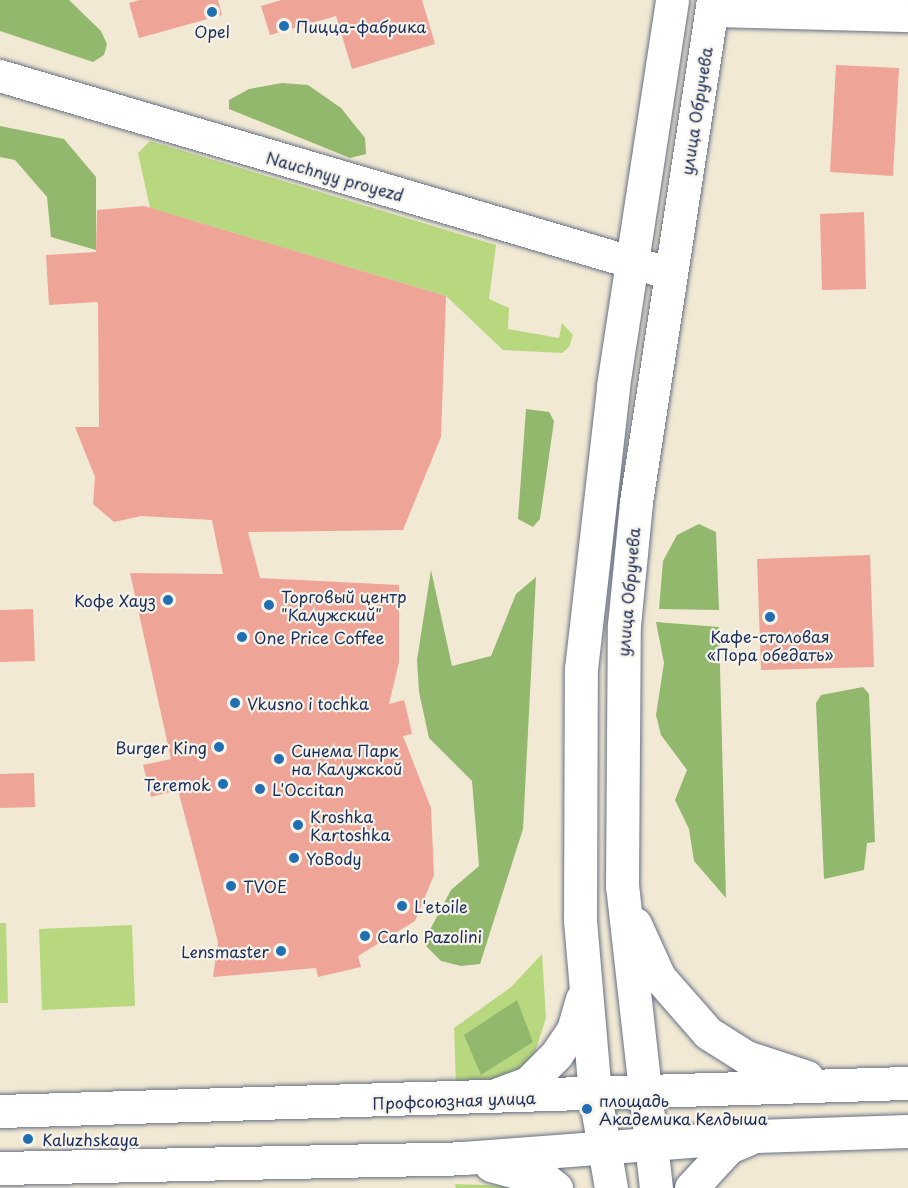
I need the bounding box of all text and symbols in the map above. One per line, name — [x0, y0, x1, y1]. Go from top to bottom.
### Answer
marker: Opel — [205, 5, 219, 19]
place label: Пицца-фабрика — [296, 16, 426, 36]
marker: Пицца-фабрика — [277, 19, 291, 33]
place label: Opel — [194, 21, 230, 41]
street label: улица Обручева — [676, 45, 716, 177]
street label: Nauchnyy proyezd — [264, 147, 406, 205]
street label: улица Обручева — [613, 526, 643, 658]
place label: Торговый центр "Калужский" — [281, 586, 406, 624]
place label: Кофе Хауз — [73, 590, 156, 610]
marker: Кофе Хауз — [161, 593, 175, 607]
marker: Торговый центр "Калужский" — [262, 598, 276, 612]
marker: Кафе-столовая «Пора обедать» — [763, 610, 777, 624]
place label: Кафе-столовая «Пора обедать» — [707, 626, 833, 664]
place label: One Price Coffee — [254, 627, 384, 647]
marker: One Price Coffee — [235, 630, 249, 644]
place label: Vkusno i tochka — [247, 693, 369, 713]
marker: Vkusno i tochka — [228, 696, 242, 710]
place label: Burger King — [116, 737, 207, 757]
marker: Burger King — [212, 740, 226, 754]
place label: Синема Парк на Калужской — [291, 740, 402, 778]
marker: Синема Парк на Калужской — [272, 752, 286, 766]
place label: Teremok — [144, 774, 211, 794]
marker: Teremok — [216, 777, 230, 791]
place label: L'Occitan — [272, 779, 344, 799]
marker: L'Occitan — [253, 782, 267, 796]
place label: Kroshka Kartoshka — [310, 806, 390, 844]
marker: Kroshka Kartoshka — [291, 818, 305, 832]
place label: YoBody — [306, 848, 361, 868]
marker: YoBody — [287, 851, 301, 865]
place label: TVOE — [243, 876, 287, 896]
marker: TVOE — [224, 879, 238, 893]
place label: L'etoile — [414, 896, 468, 916]
marker: L'etoile — [395, 899, 409, 913]
place label: Carlo Pazolini — [377, 926, 483, 946]
marker: Carlo Pazolini — [358, 929, 372, 943]
place label: Lensmaster — [181, 941, 269, 961]
marker: Lensmaster — [274, 944, 288, 958]
street label: Профсоюзная улица — [371, 1088, 537, 1112]
place label: площадь Академика Келдыша — [599, 1090, 769, 1128]
marker: площадь Академика Келдыша — [580, 1102, 594, 1116]
place label: Kaluzhskaya — [42, 1129, 139, 1149]
marker: Kaluzhskaya — [19, 1130, 37, 1148]

